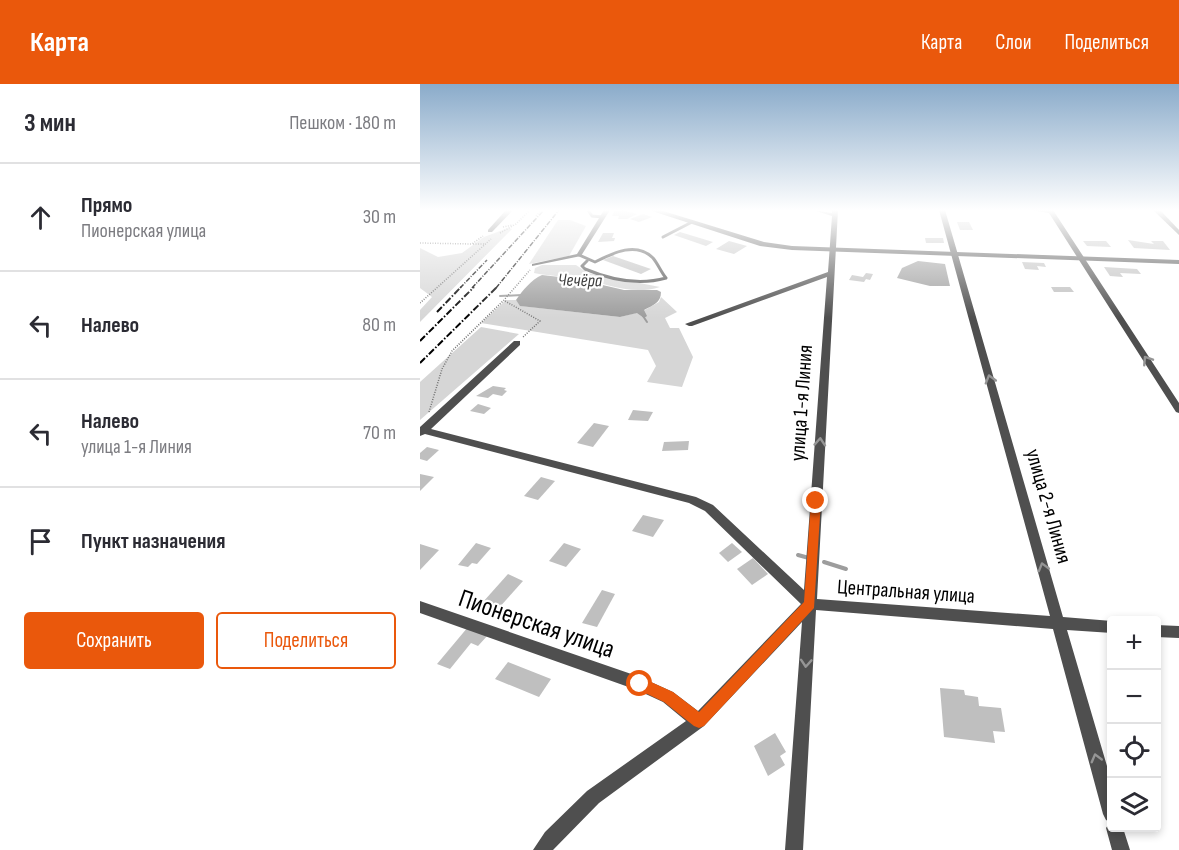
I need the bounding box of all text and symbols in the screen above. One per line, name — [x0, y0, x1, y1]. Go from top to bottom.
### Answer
text: Карта — [30, 26, 89, 59]
text: Карта — [921, 30, 962, 55]
text: Слои — [995, 30, 1031, 55]
text: Поделиться — [1064, 30, 1149, 55]
text: 3 мин — [24, 108, 76, 139]
text: Пешком · 180 m — [289, 111, 396, 135]
text: Прямо — [81, 192, 132, 219]
icon: ahead — [24, 201, 57, 234]
text: 30 m — [363, 205, 396, 229]
text: Пионерская улица — [81, 219, 206, 243]
water label: Чечёра — [558, 270, 603, 291]
icon: left — [24, 309, 57, 342]
text: Налево — [81, 312, 139, 339]
text: 80 m — [362, 313, 396, 337]
street label: улица 1-я Линия — [785, 344, 818, 462]
one-way arrow — [1144, 356, 1155, 367]
one-way arrow — [985, 374, 998, 384]
text: Налево — [81, 408, 139, 435]
icon: left — [24, 417, 57, 450]
text: 70 m — [363, 421, 396, 445]
text: улица 1-я Линия — [81, 435, 192, 459]
one-way arrow — [813, 438, 826, 447]
street label: улица 2-я Линия — [1020, 446, 1077, 566]
route end — [802, 487, 828, 513]
icon: arrive — [24, 525, 57, 558]
text: Пункт назначения — [81, 528, 225, 555]
one-way arrow — [1038, 562, 1050, 573]
street label: Центральная улица — [836, 574, 976, 609]
street label: Пионерская улица — [454, 583, 619, 666]
button: Сохранить — [24, 612, 204, 669]
button: Поделиться — [216, 612, 396, 669]
map controls — [1107, 616, 1161, 832]
button: + — [1107, 616, 1161, 670]
one-way arrow — [800, 658, 813, 667]
route start — [626, 670, 652, 696]
button: − — [1107, 670, 1161, 724]
button: locate — [1107, 724, 1161, 778]
one-way arrow — [1091, 753, 1103, 763]
button: layers — [1107, 778, 1161, 832]

